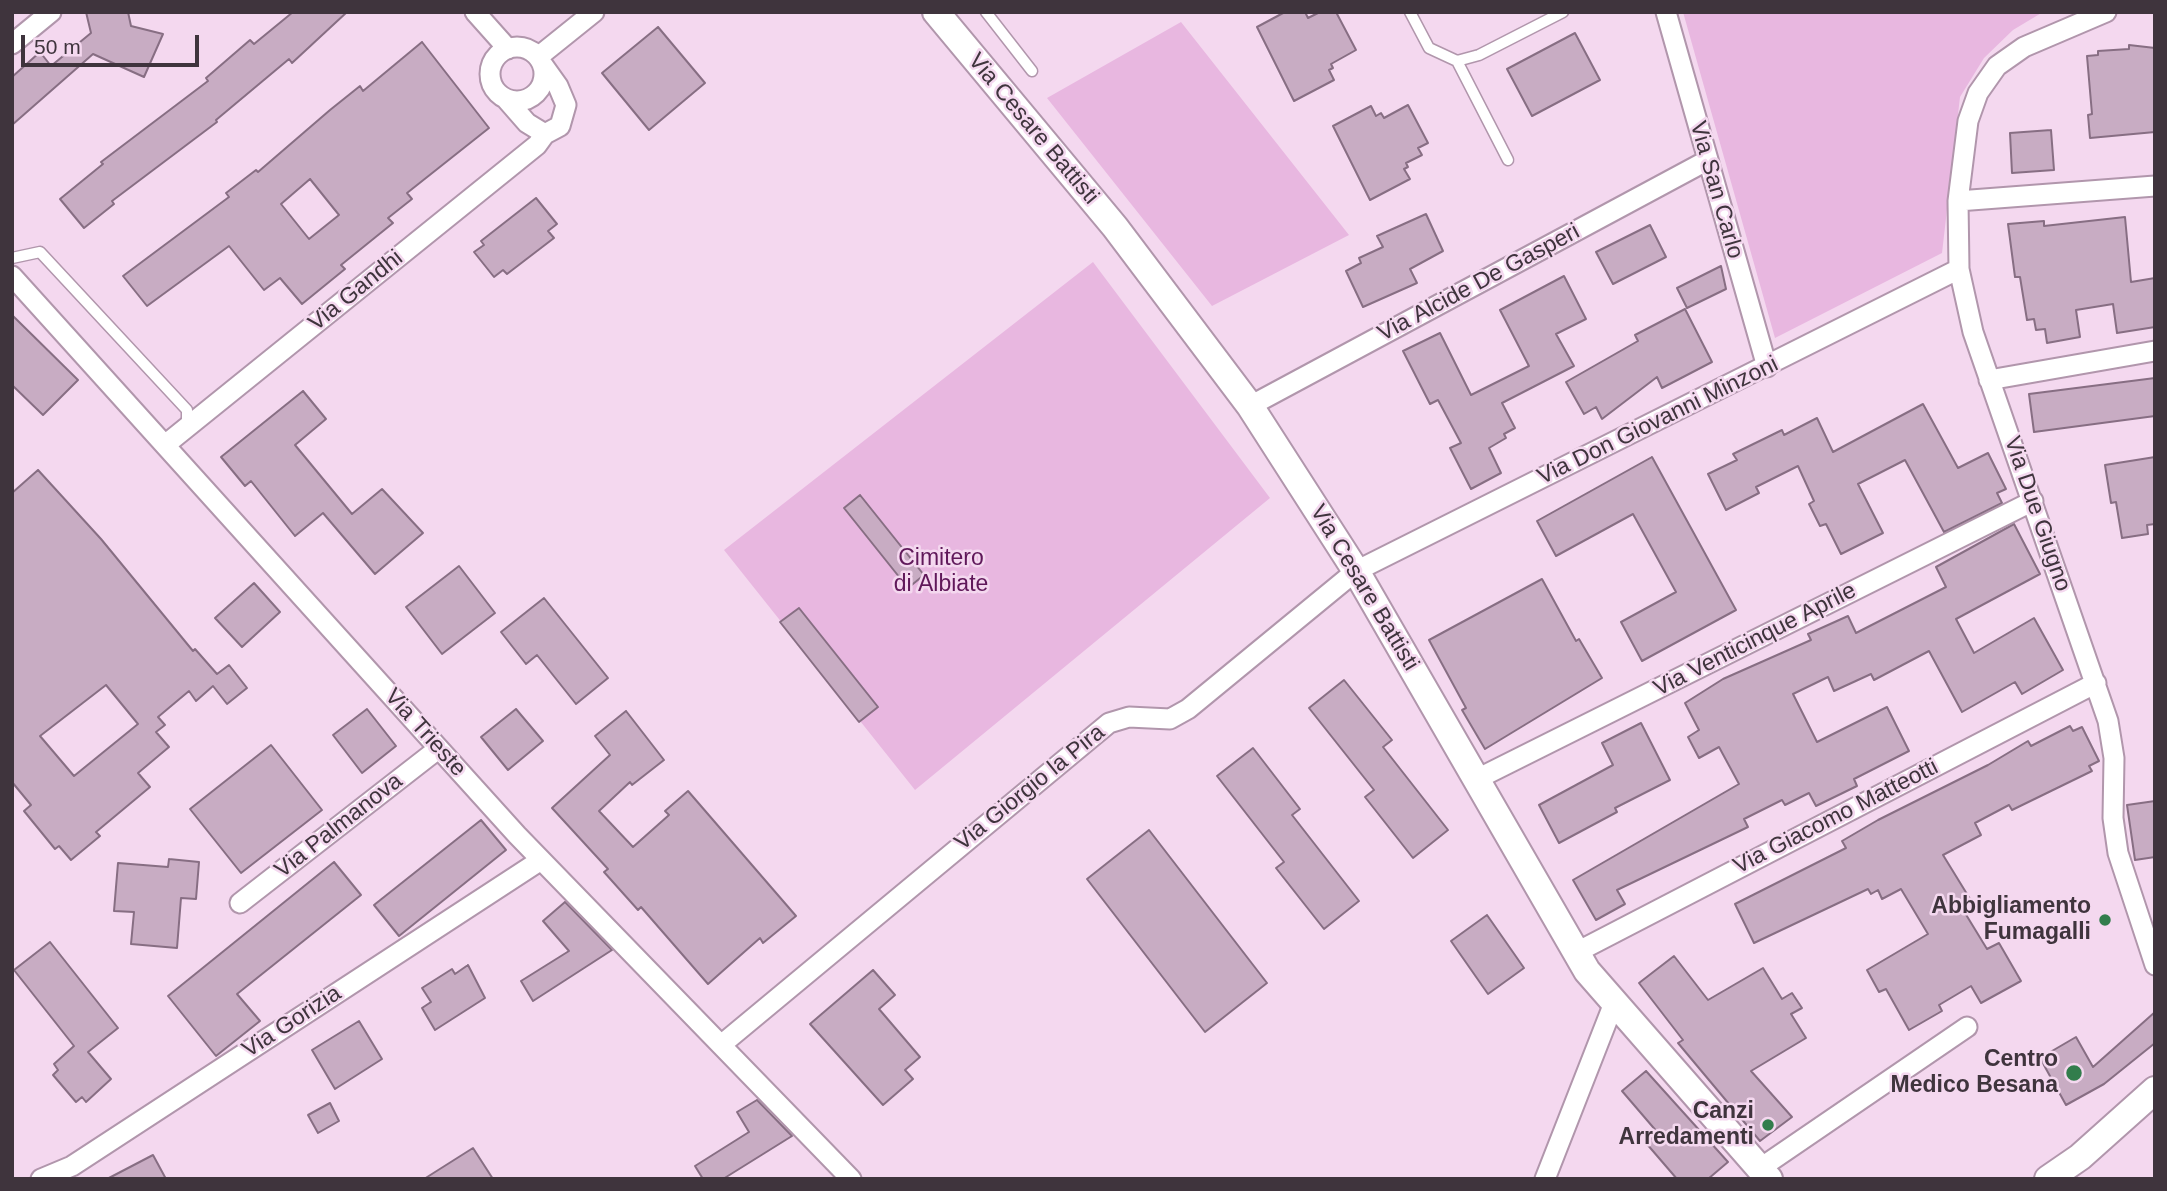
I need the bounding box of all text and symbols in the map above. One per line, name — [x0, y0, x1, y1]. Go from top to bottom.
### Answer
scale bar — [24, 21, 203, 65]
text: 50 m — [34, 35, 81, 58]
street label: Via Cesare Battisti — [962, 48, 1104, 210]
street label: Via San Carlo — [1683, 118, 1749, 262]
street label: Via Alcide De Gasperi — [1373, 218, 1585, 348]
street label: Via Gandhi — [303, 245, 409, 337]
street label: Via Don Giovanni Minzoni — [1533, 351, 1783, 491]
street label: Via Due Giugno — [1998, 433, 2076, 595]
street label: Via Cesare Battisti — [1304, 500, 1424, 676]
park label: Cimitero di Albiate — [894, 545, 988, 599]
street label: Via Venticinque Aprile — [1649, 577, 1861, 703]
street label: Via Trieste — [378, 683, 472, 783]
street label: Via Giorgio la Pira — [949, 719, 1111, 857]
street label: Via Giacomo Matteotti — [1729, 753, 1943, 881]
street label: Via Palmanova — [270, 768, 408, 884]
place label: Abbigliamento Fumagalli — [1931, 893, 2091, 947]
marker: Abbigliamento Fumagalli — [2097, 912, 2113, 928]
street label: Via Gorizia — [237, 980, 347, 1064]
place label: Centro Medico Besana — [1891, 1046, 2058, 1100]
marker: Centro Medico Besana — [2064, 1063, 2084, 1083]
place label: Canzi Arredamenti — [1619, 1098, 1754, 1152]
marker: Canzi Arredamenti — [1760, 1117, 1776, 1133]

